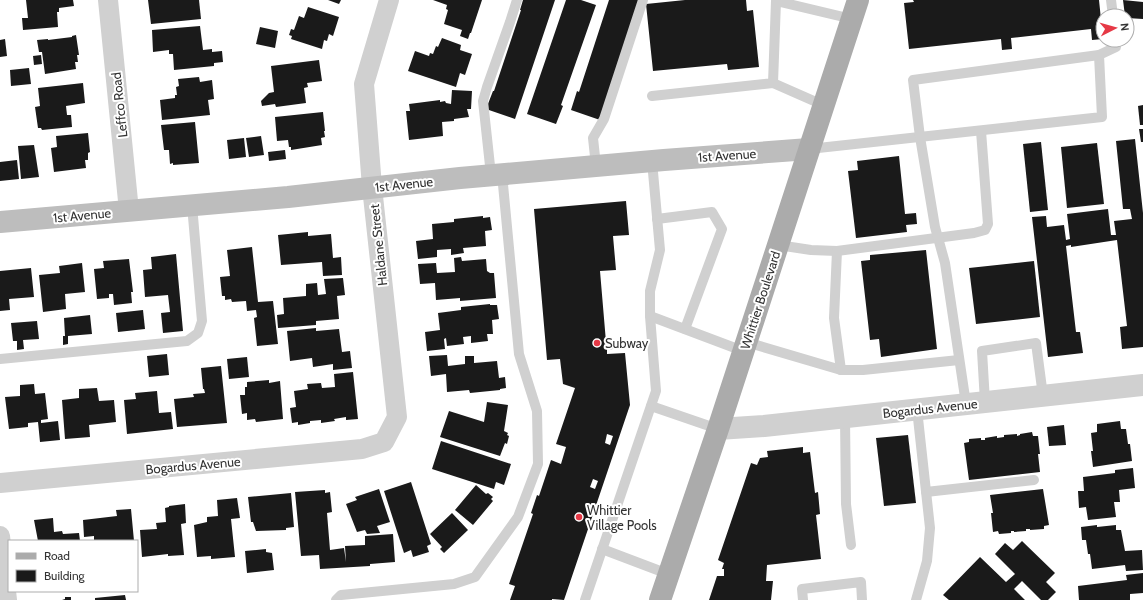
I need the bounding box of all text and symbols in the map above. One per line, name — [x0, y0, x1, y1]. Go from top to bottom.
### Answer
north arrow — [1095, 8, 1135, 48]
text: N — [1118, 22, 1132, 32]
street label: Leffco Road — [108, 72, 130, 138]
street label: 1st Avenue — [697, 145, 757, 165]
street label: 1st Avenue — [374, 173, 434, 195]
street label: Haldane Street — [366, 203, 390, 287]
street label: 1st Avenue — [52, 204, 112, 226]
street label: Whittier Boulevard — [737, 249, 783, 351]
place label: Subway — [605, 335, 649, 351]
marker: Subway — [592, 338, 602, 348]
street label: Bogardus Avenue — [882, 395, 978, 421]
street label: Bogardus Avenue — [145, 453, 241, 477]
place label: Whittier Village Pools — [587, 502, 657, 533]
marker: Whittier Village Pools — [574, 512, 584, 522]
legend — [8, 540, 138, 592]
text: Road — [44, 548, 70, 563]
text: Building — [44, 568, 86, 583]

